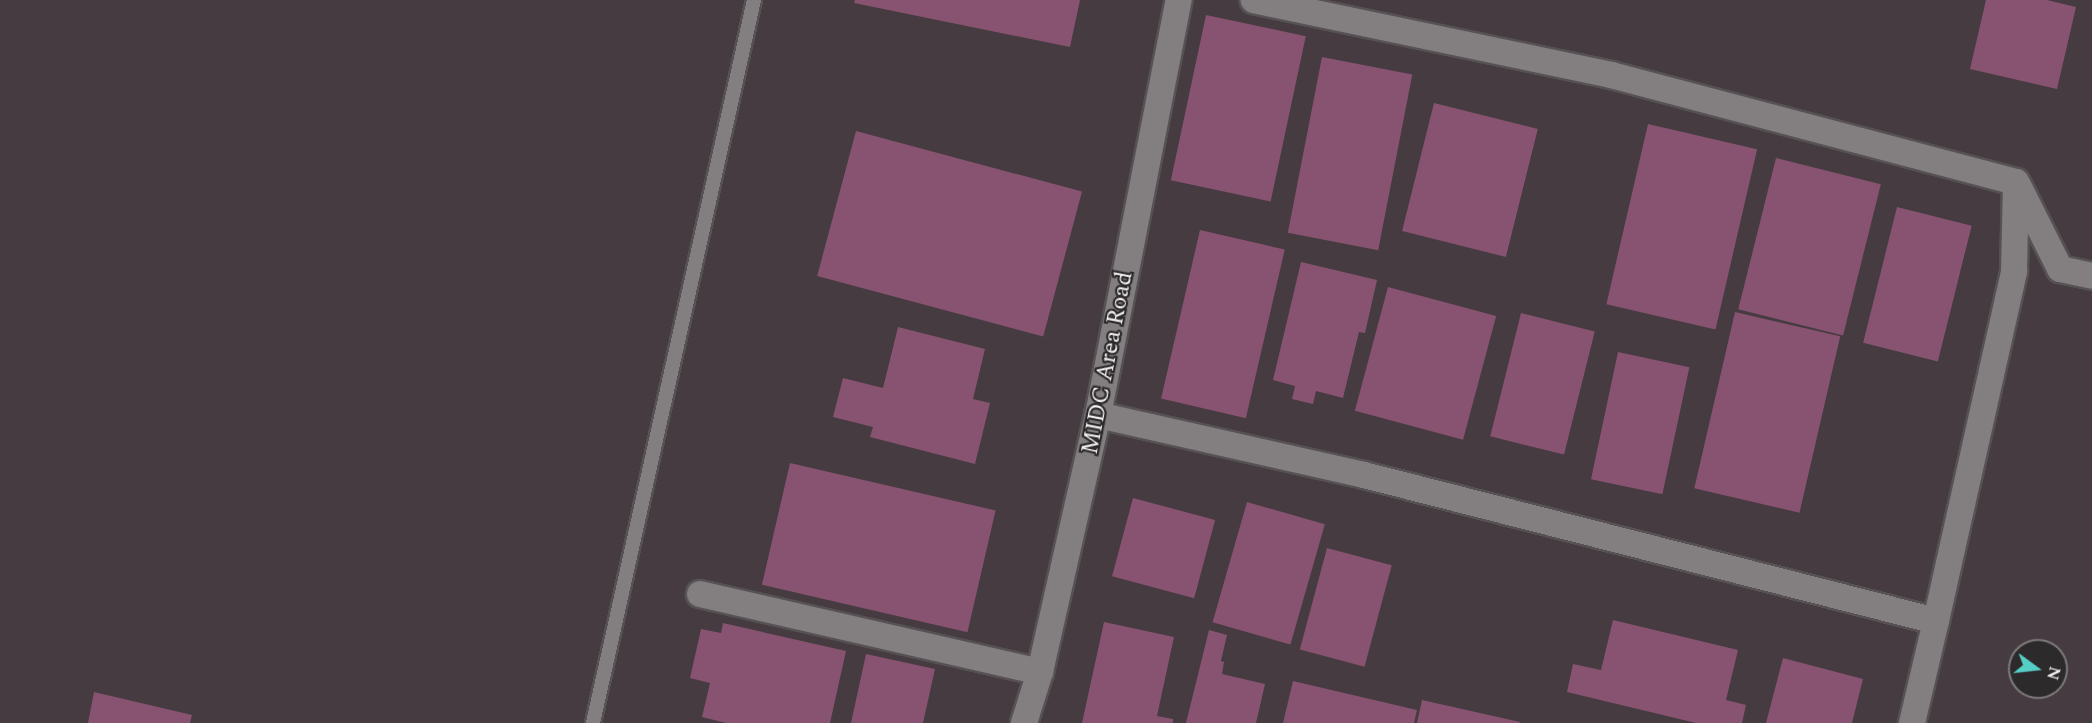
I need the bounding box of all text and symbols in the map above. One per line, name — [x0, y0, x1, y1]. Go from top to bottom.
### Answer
street label: MIDC Area Road — [1076, 269, 1140, 457]
north arrow — [2008, 639, 2068, 699]
text: N — [2040, 664, 2067, 683]

